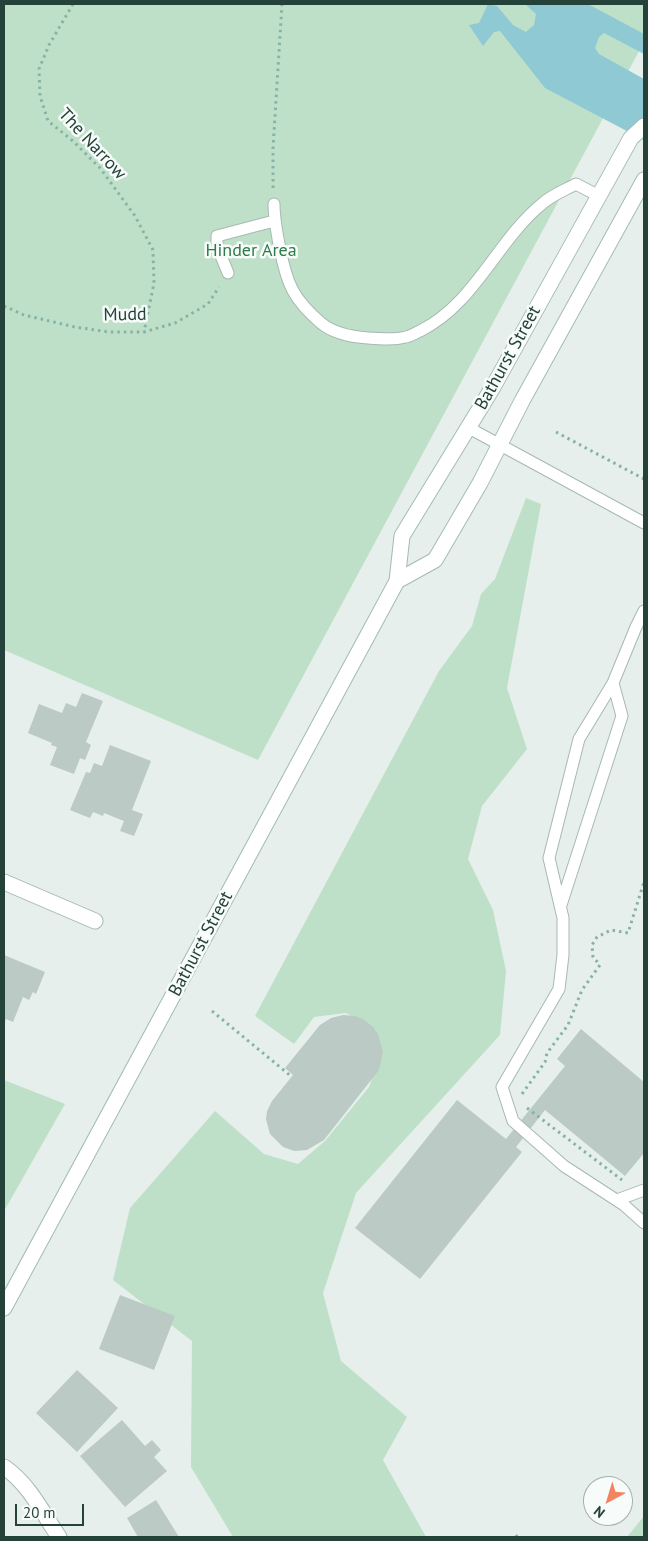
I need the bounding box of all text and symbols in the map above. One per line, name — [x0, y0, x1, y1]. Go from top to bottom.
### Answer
street label: The Narrow — [53, 104, 131, 184]
park label: Hinder Area — [205, 240, 297, 262]
street label: Bathurst Street — [471, 302, 545, 414]
street label: Mudd — [103, 304, 147, 326]
street label: Bathurst Street — [164, 888, 238, 1000]
north arrow — [583, 1476, 633, 1526]
scale bar — [18, 1494, 86, 1526]
text: N — [590, 1502, 608, 1522]
text: 20 m — [23, 1503, 56, 1522]

